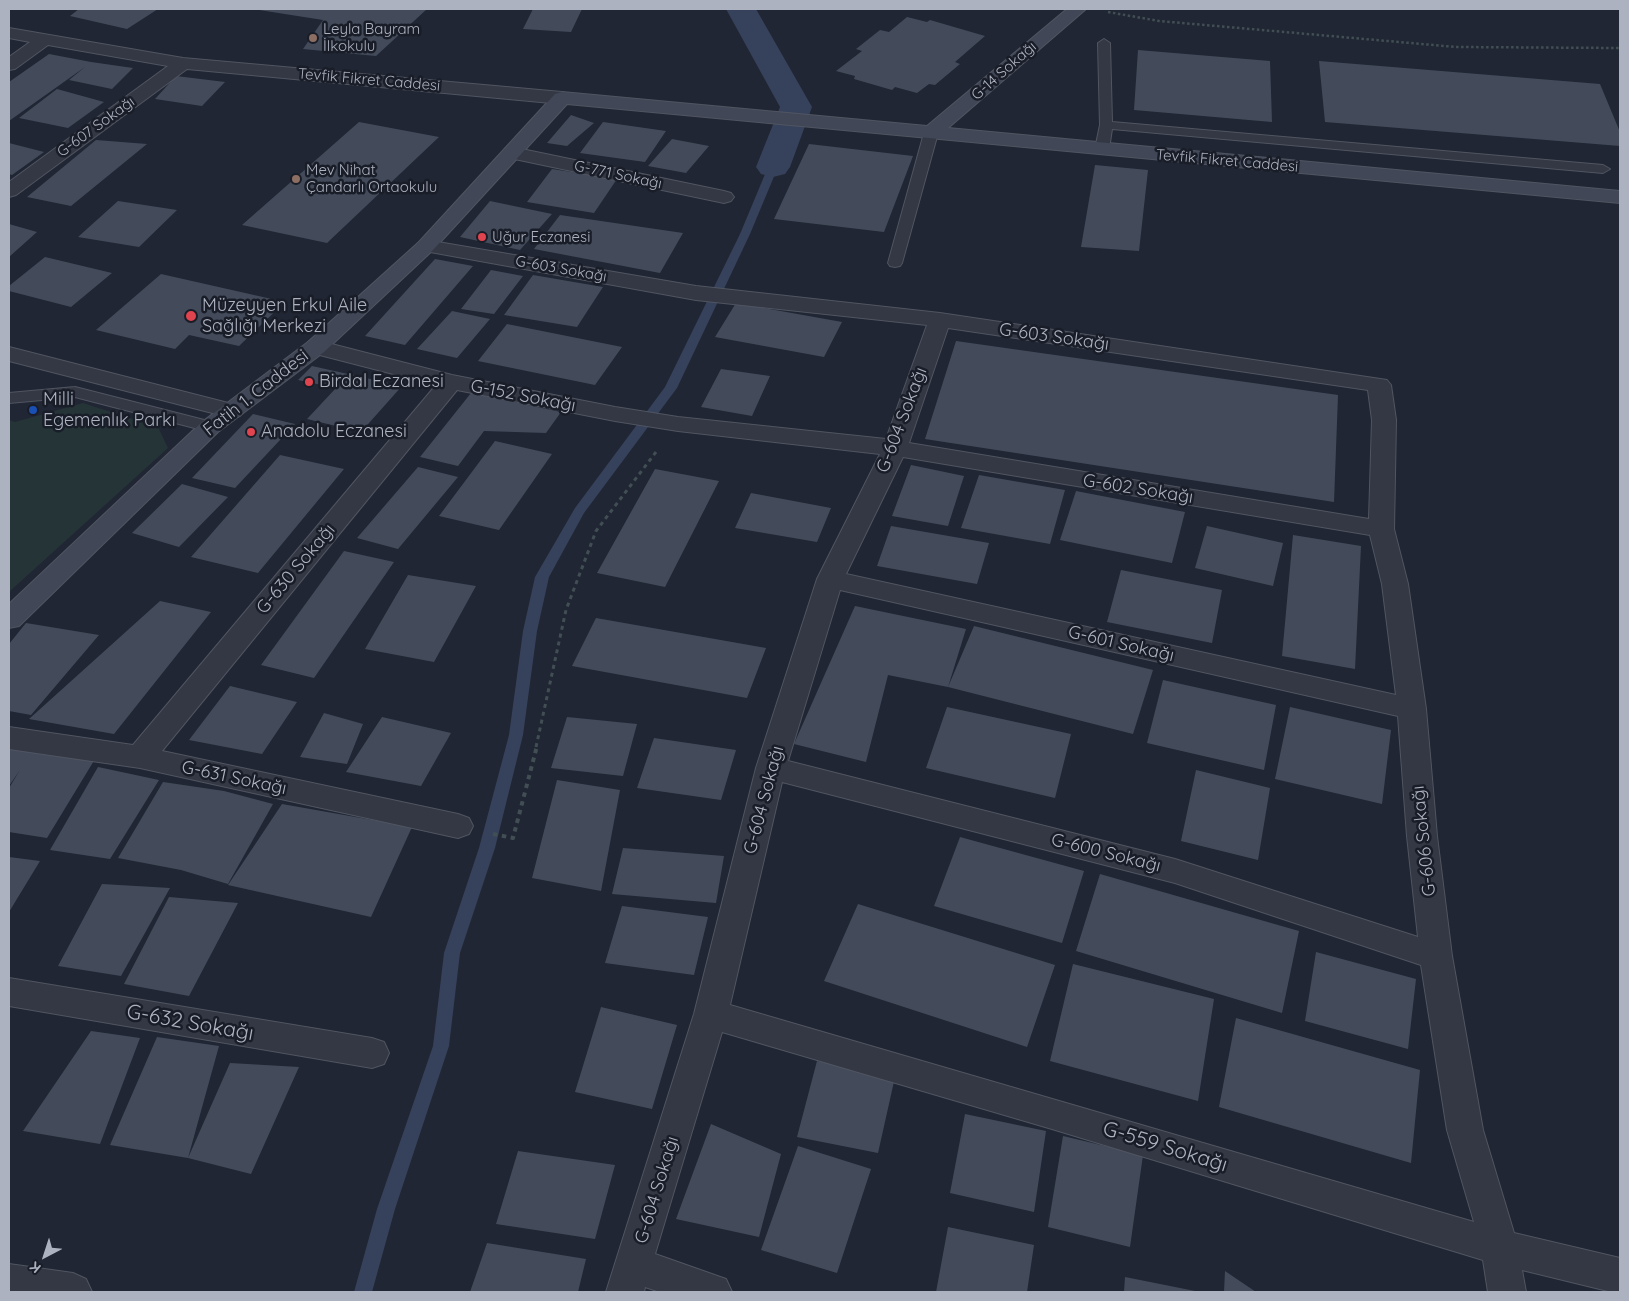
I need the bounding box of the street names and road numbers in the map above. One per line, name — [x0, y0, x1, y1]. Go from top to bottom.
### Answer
street label: G-14 Sokağı — [968, 38, 1040, 104]
street label: Tevfik Fikret Caddesi — [297, 65, 441, 95]
street label: G-607 Sokağı — [54, 93, 138, 161]
street label: Tevfik Fikret Caddesi — [1155, 146, 1299, 176]
street label: G-771 Sokağı — [573, 157, 663, 193]
street label: G-603 Sokağı — [514, 252, 608, 286]
street label: G-603 Sokağı — [998, 319, 1110, 355]
street label: Fatih 1. Caddesi — [199, 345, 313, 441]
street label: G-604 Sokağı — [872, 364, 932, 476]
street label: G-152 Sokağı — [469, 375, 577, 417]
street label: G-602 Sokağı — [1081, 470, 1195, 508]
street label: G-630 Sokağı — [252, 520, 340, 618]
street label: G-601 Sokağı — [1066, 621, 1176, 667]
street label: G-604 Sokağı — [739, 744, 789, 856]
street label: G-631 Sokağı — [180, 756, 288, 800]
street label: G-606 Sokağı — [1407, 785, 1441, 897]
street label: G-600 Sokağı — [1049, 829, 1163, 877]
street label: G-632 Sokağı — [125, 999, 255, 1047]
street label: G-559 Sokağı — [1100, 1116, 1230, 1178]
street label: G-604 Sokağı — [630, 1134, 684, 1246]

